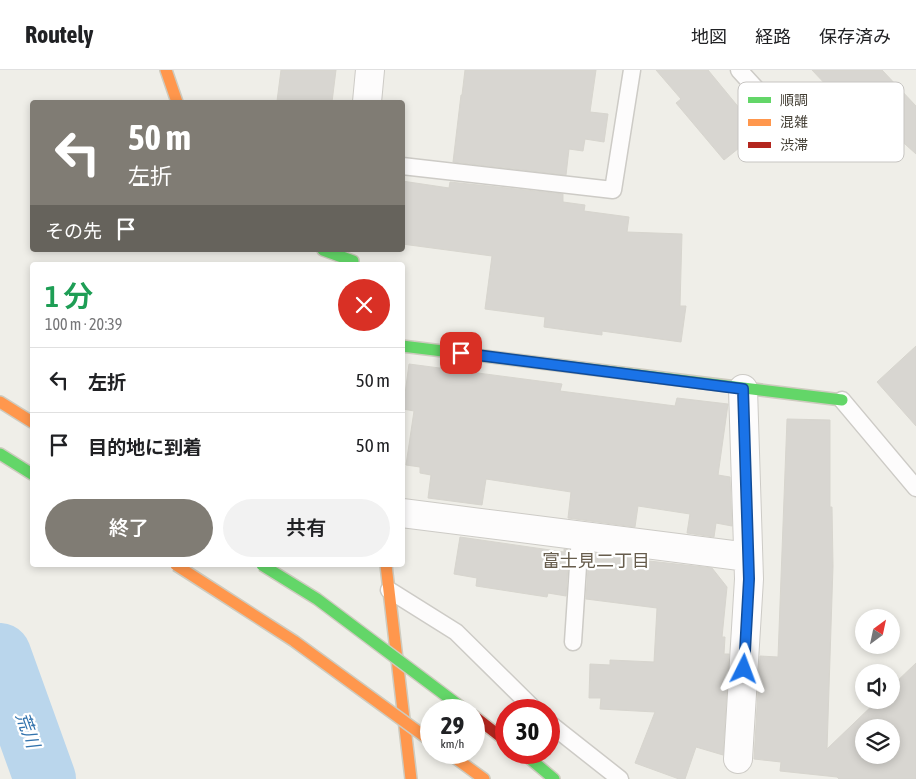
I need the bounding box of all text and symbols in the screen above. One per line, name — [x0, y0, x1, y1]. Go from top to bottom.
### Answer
text: Routely — [25, 21, 93, 48]
text: 地図 — [691, 26, 727, 47]
text: 経路 — [755, 26, 791, 47]
text: 保存済み — [819, 26, 891, 47]
legend — [738, 82, 904, 162]
text: 順調 — [780, 92, 808, 108]
text: 混雑 — [780, 114, 808, 130]
text: 50 m — [128, 117, 191, 157]
icon: left — [45, 120, 110, 185]
text: 渋滞 — [780, 137, 808, 153]
text: 左折 — [128, 163, 172, 189]
icon: arrive — [112, 215, 140, 243]
text: その先 — [45, 220, 102, 242]
text: 1 分 — [45, 279, 93, 313]
button: close — [338, 279, 390, 331]
text: 100 m · 20:39 — [45, 315, 122, 333]
pin — [440, 332, 482, 374]
icon: arrive — [447, 339, 475, 367]
icon: left — [45, 366, 73, 394]
text: 50 m — [356, 369, 390, 391]
text: 左折 — [88, 371, 126, 393]
icon: arrive — [45, 431, 73, 459]
text: 50 m — [356, 434, 390, 456]
text: 目的地に到着 — [88, 436, 202, 458]
button: 終了 — [45, 499, 213, 557]
button: 共有 — [223, 499, 390, 557]
district label: 富士見二丁目 — [542, 550, 650, 571]
north arrow — [855, 609, 900, 654]
map controls — [855, 609, 900, 764]
position arrow — [717, 642, 769, 694]
button: sound — [855, 664, 900, 709]
speed limit sign: 30 — [495, 699, 560, 764]
water label: 荒川 — [12, 709, 45, 752]
text: 29 — [441, 711, 464, 739]
button: layers — [855, 719, 900, 764]
text: km/h — [441, 737, 464, 751]

